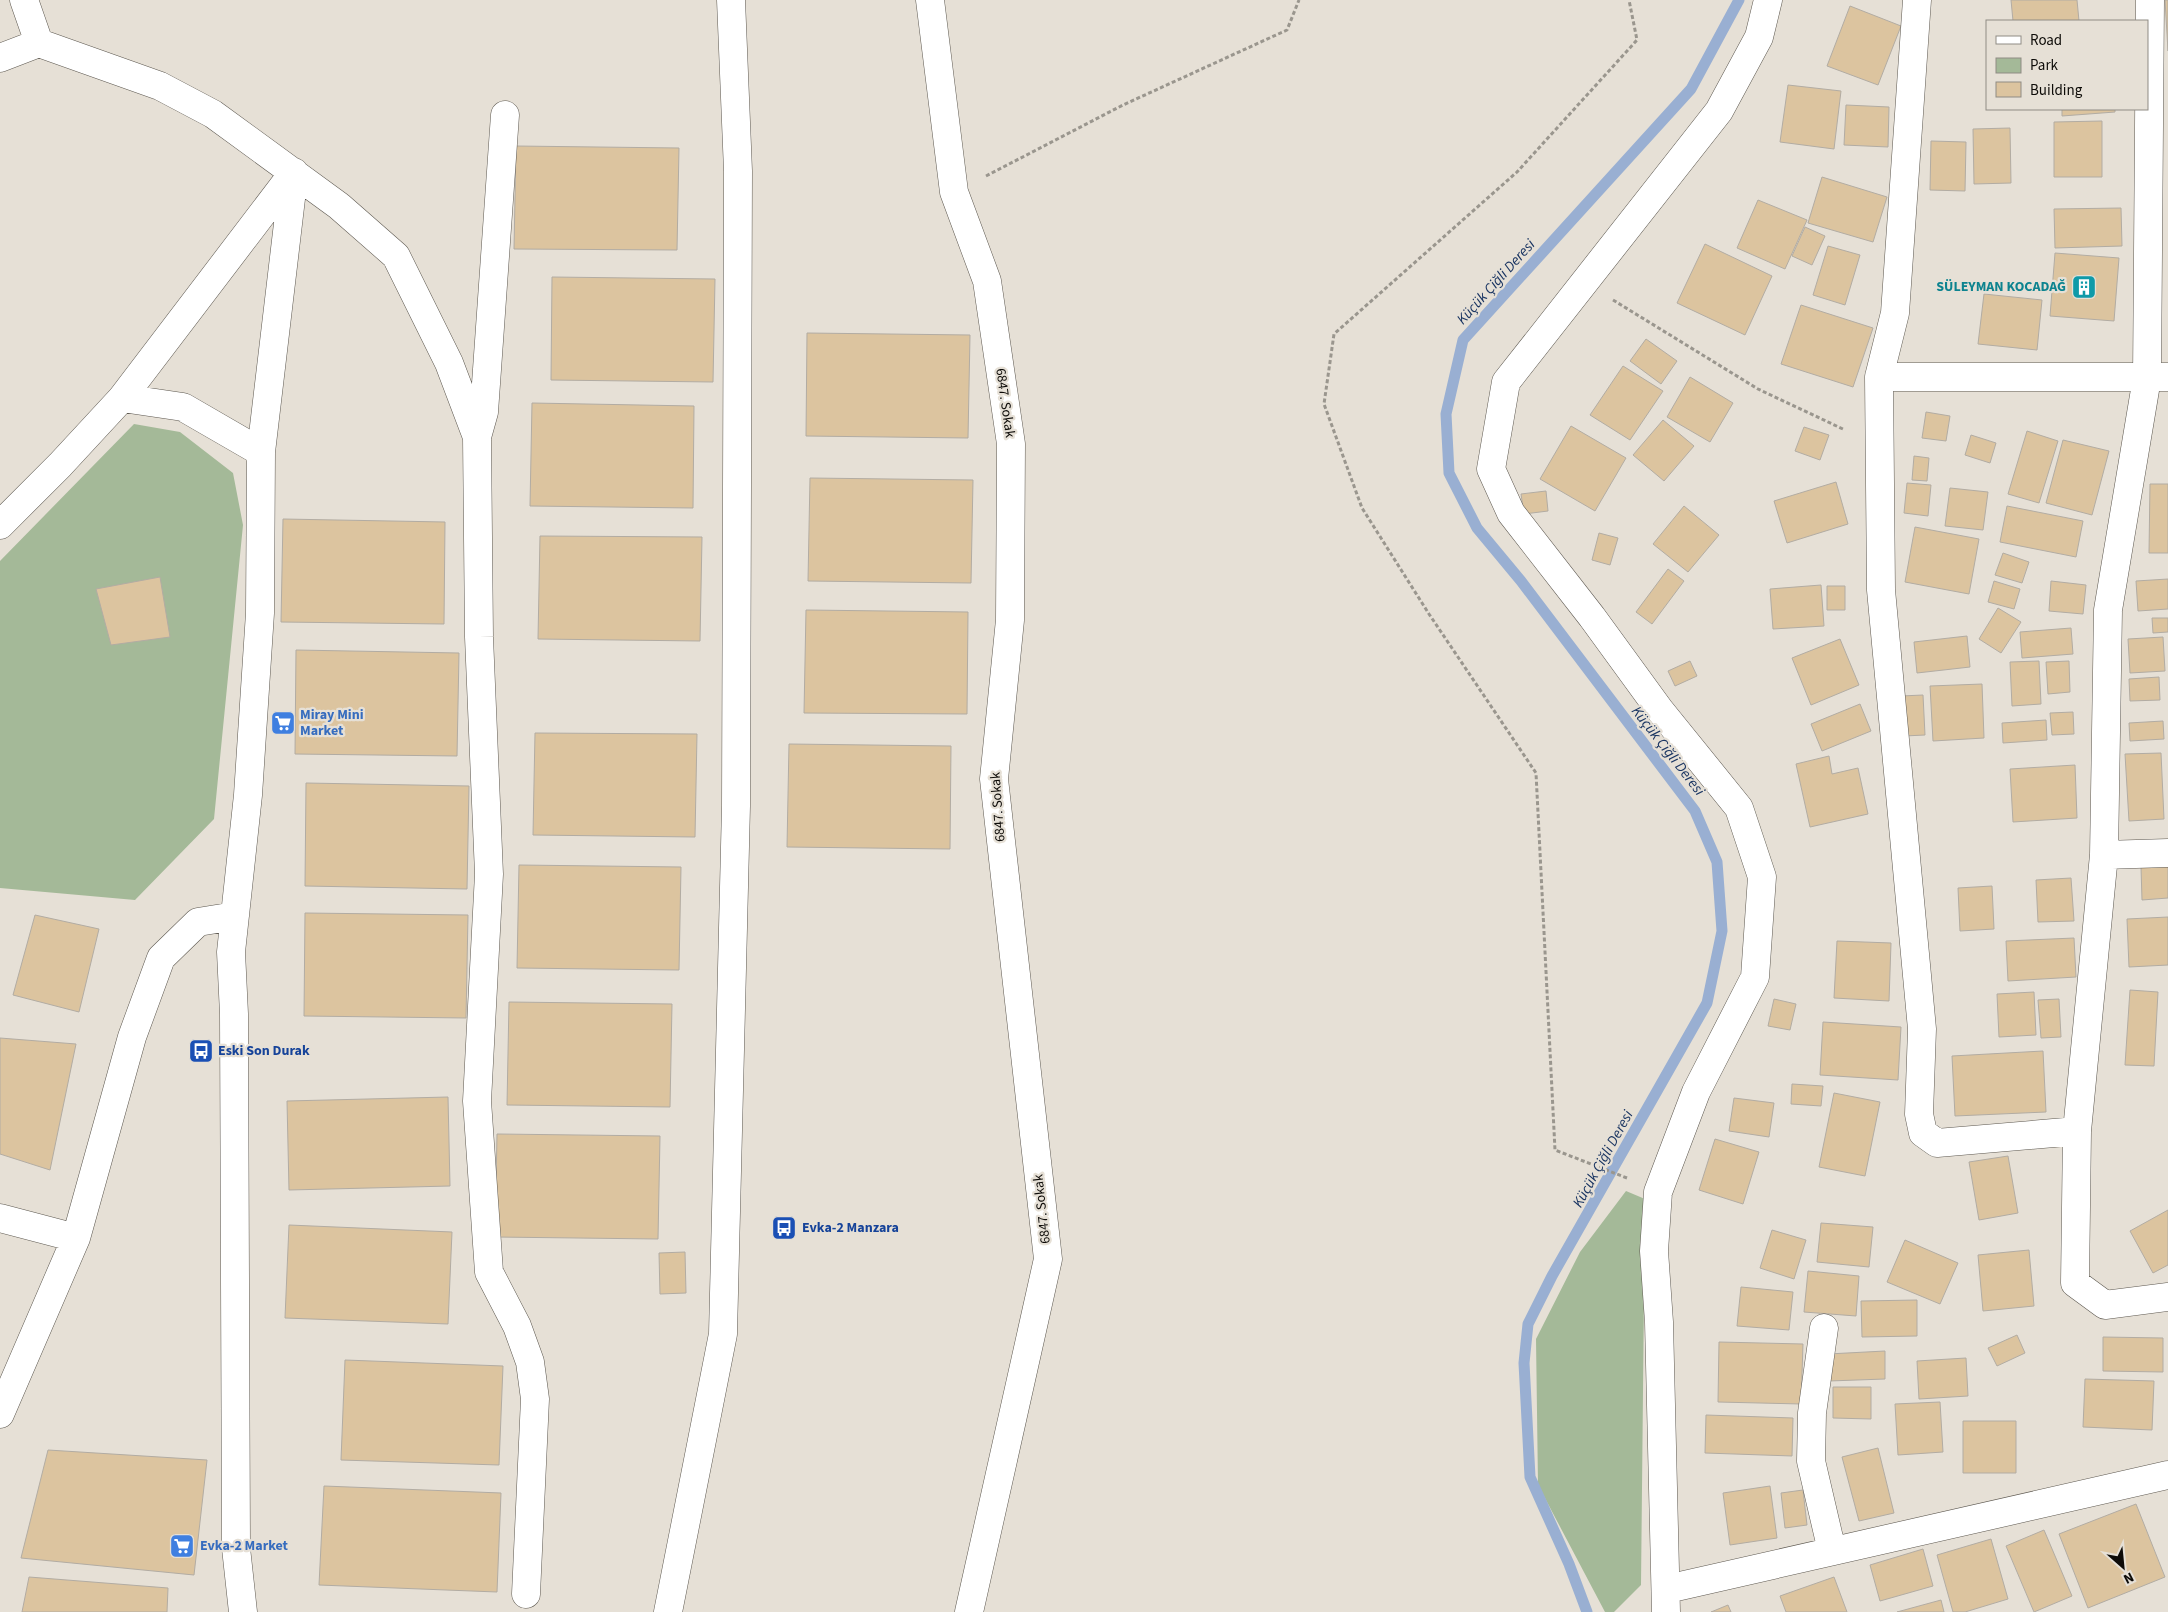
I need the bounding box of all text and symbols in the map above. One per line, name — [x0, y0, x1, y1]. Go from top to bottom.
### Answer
legend — [1986, 20, 2148, 110]
text: Road — [2030, 30, 2062, 51]
text: Park — [2030, 55, 2059, 76]
text: Building — [2030, 80, 2083, 101]
water label: Küçük Çiğli Deresi — [1452, 234, 1540, 329]
building icon: SÜLEYMAN KOCADAĞ — [2071, 274, 2097, 300]
place label: SÜLEYMAN KOCADAĞ — [1936, 277, 2066, 297]
street label: 6847. Sokak — [990, 367, 1020, 439]
water label: Küçük Çiğli Deresi — [1626, 702, 1710, 800]
place label: Miray Mini Market — [300, 705, 364, 741]
supermarket icon: Miray Mini Market — [270, 710, 296, 736]
street label: 6847. Sokak — [986, 771, 1010, 843]
bus stop icon: Eski Son Durak — [188, 1038, 214, 1064]
place label: Eski Son Durak — [218, 1041, 310, 1061]
water label: Küçük Çiğli Deresi — [1568, 1106, 1639, 1211]
street label: 6847. Sokak — [1028, 1173, 1056, 1245]
bus stop icon: Evka-2 Manzara — [771, 1215, 797, 1241]
place label: Evka-2 Manzara — [802, 1218, 899, 1238]
supermarket icon: Evka-2 Market — [169, 1533, 195, 1559]
place label: Evka-2 Market — [200, 1536, 289, 1556]
north arrow — [2098, 1542, 2148, 1592]
text: N — [2120, 1567, 2137, 1589]

